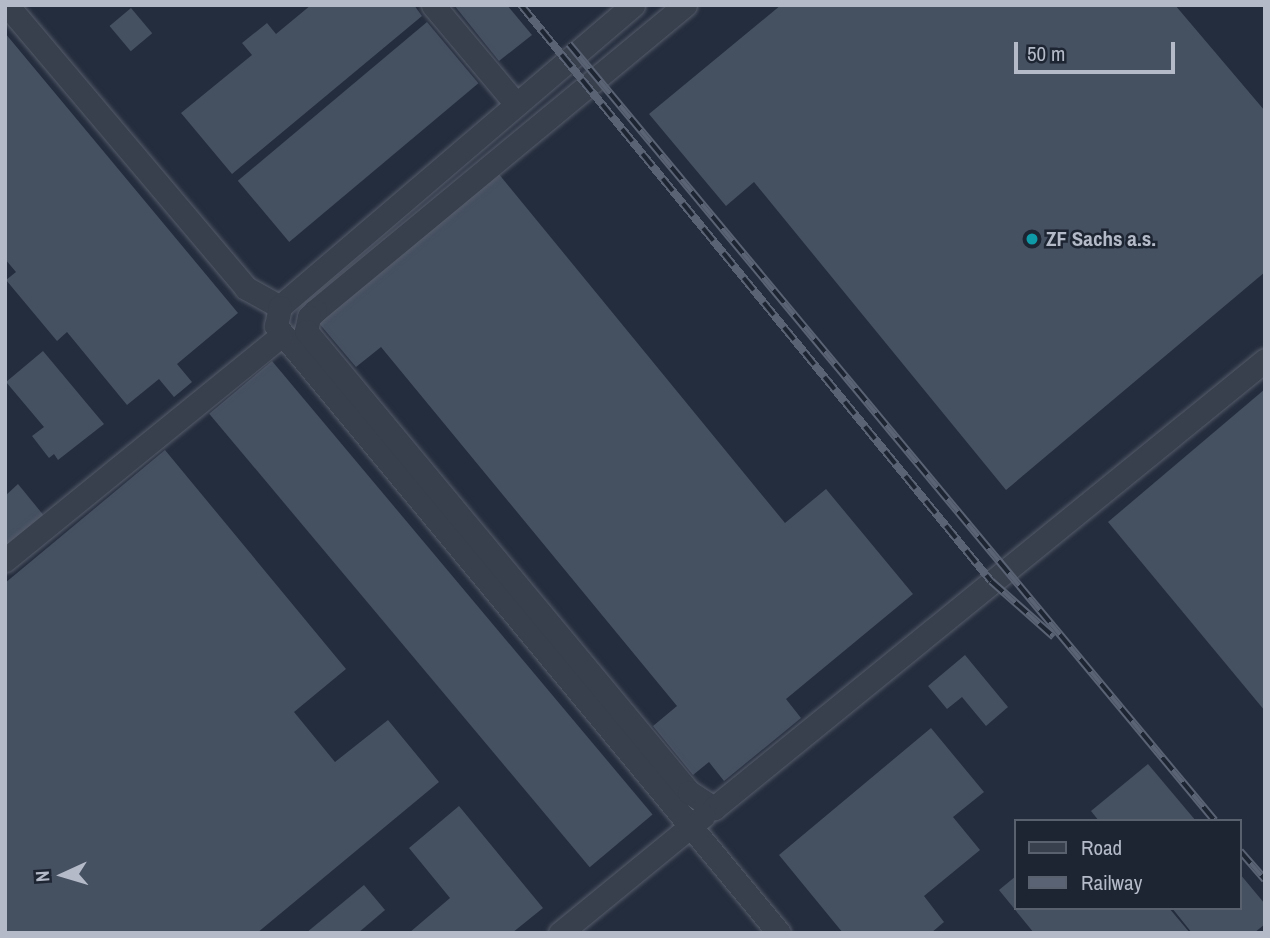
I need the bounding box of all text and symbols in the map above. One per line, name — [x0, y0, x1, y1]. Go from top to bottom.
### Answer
scale bar — [1018, 28, 1179, 72]
text: 50 m — [1027, 39, 1065, 68]
place label: ZF Sachs a.s. — [1046, 226, 1156, 252]
marker: ZF Sachs a.s. — [1024, 231, 1040, 247]
legend — [1014, 819, 1242, 910]
text: Road — [1081, 833, 1122, 862]
north arrow — [28, 840, 98, 910]
text: Railway — [1081, 868, 1142, 897]
text: N — [29, 870, 55, 883]

